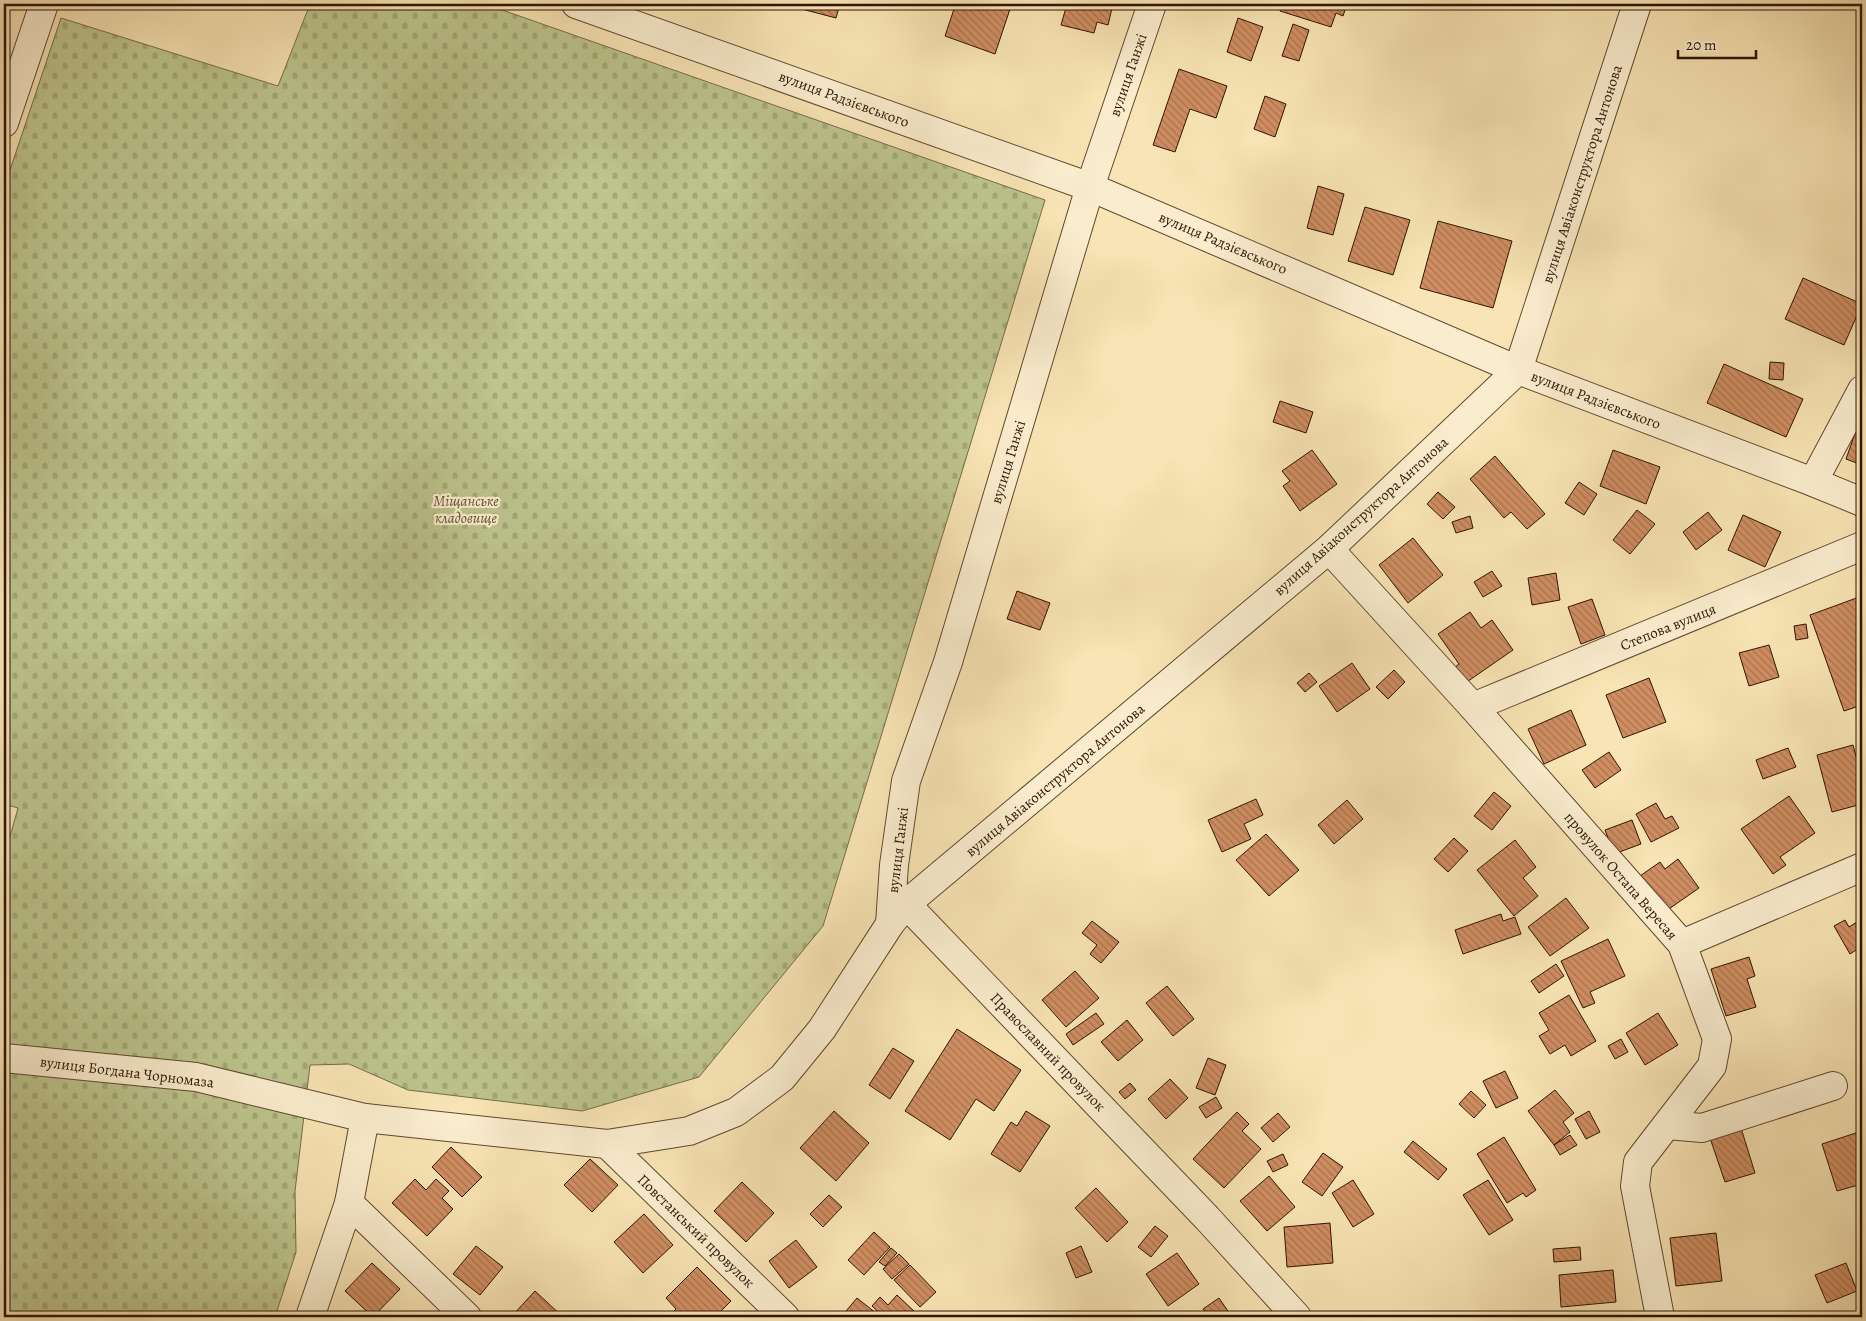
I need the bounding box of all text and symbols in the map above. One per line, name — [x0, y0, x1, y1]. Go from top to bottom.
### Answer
scale bar — [1678, 28, 1756, 60]
street label: вулиця Ганжі — [1104, 31, 1152, 119]
text: 20 m — [1686, 35, 1717, 55]
street label: вулиця Авіаконструктора Антонова — [1537, 62, 1627, 286]
street label: вулиця Радзієвського — [776, 66, 912, 132]
street label: вулиця Радзієвського — [1156, 207, 1290, 279]
street label: вулиця Радзієвського — [1528, 366, 1664, 434]
street label: вулиця Ганжі — [986, 418, 1030, 506]
street label: вулиця Авіаконструктора Антонова — [1269, 432, 1453, 600]
park label: Міщанське кладовище — [433, 491, 499, 528]
street label: Степова вулиця — [1617, 599, 1719, 655]
street label: вулиця Авіаконструктора Антонова — [961, 699, 1149, 861]
street label: вулиця Ганжі — [883, 806, 913, 894]
street label: провулок Остапа Вересая — [1560, 808, 1682, 944]
street label: Православний провулок — [986, 988, 1110, 1116]
street label: вулиця Богдана Чорномаза — [39, 1051, 215, 1093]
street label: Повстанський провулок — [633, 1170, 759, 1293]

